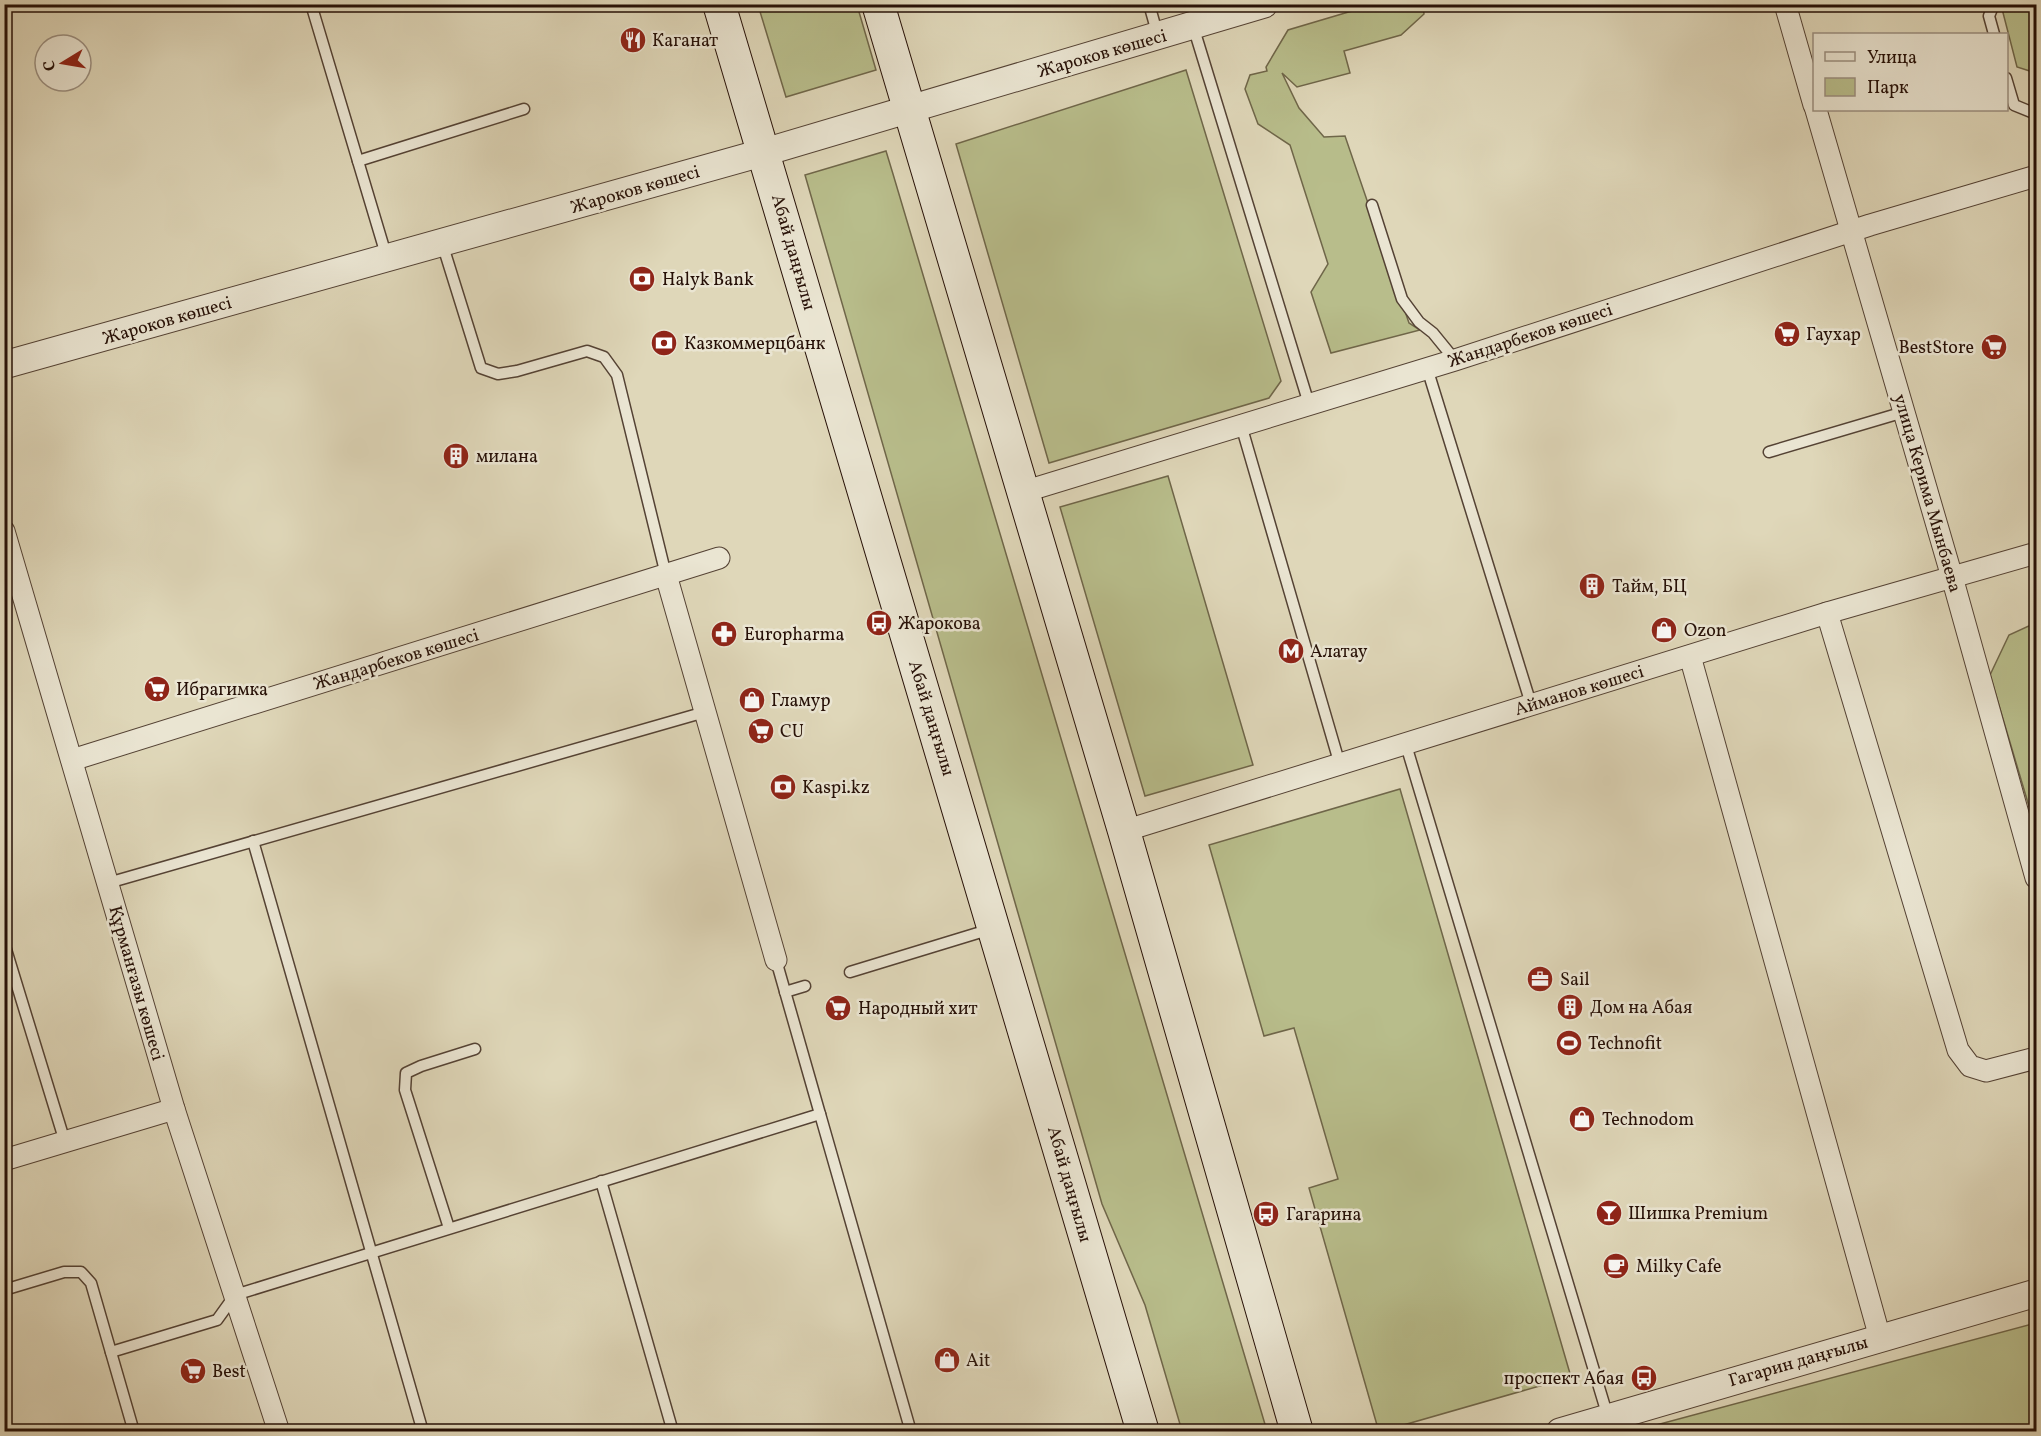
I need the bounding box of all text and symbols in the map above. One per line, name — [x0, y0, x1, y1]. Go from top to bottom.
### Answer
street label: Жароков көшесі — [1035, 24, 1170, 85]
restaurant icon: Каганат — [618, 25, 648, 55]
place label: Каганат — [652, 29, 718, 54]
north arrow — [33, 33, 93, 93]
legend — [1813, 33, 2008, 111]
text: Улица — [1867, 46, 1917, 71]
text: С — [38, 58, 62, 73]
text: Парк — [1867, 76, 1909, 101]
street label: Жароков көшесі — [568, 160, 703, 221]
street label: Абай даңғылы — [764, 191, 821, 314]
bank icon: Halyk Bank — [627, 264, 657, 294]
place label: Halyk Bank — [662, 268, 754, 293]
street label: Жароков көшесі — [100, 291, 235, 352]
street label: Жандарбеков көшесі — [1445, 298, 1616, 375]
supermarket icon: Гаухар — [1772, 319, 1802, 349]
place label: Гаухар — [1806, 323, 1861, 348]
bank icon: Казкоммерцбанк — [649, 328, 679, 358]
place label: Казкоммерцбанк — [684, 332, 826, 357]
supermarket icon: BestStore — [1979, 332, 2009, 362]
place label: BestStore — [1899, 336, 1974, 361]
street label: улица Керима Мынбаева — [1886, 391, 1967, 596]
building icon: милана — [441, 441, 471, 471]
place label: милана — [476, 445, 538, 470]
building icon: Тайм, БЦ — [1577, 571, 1607, 601]
place label: Тайм, БЦ — [1612, 575, 1687, 600]
bus stop icon: Жарокова — [864, 608, 894, 638]
place label: Жарокова — [898, 612, 981, 637]
shop icon: Ozon — [1649, 615, 1679, 645]
pharmacy icon: Europharma — [709, 619, 739, 649]
place label: Ozon — [1684, 619, 1727, 644]
street label: Жандарбеков көшесі — [311, 623, 482, 698]
place label: Europharma — [744, 623, 844, 648]
metro station icon: Алатау — [1276, 636, 1306, 666]
place label: Алатау — [1310, 640, 1368, 665]
street label: Абай даңғылы — [901, 658, 960, 780]
street label: Айманов көшесі — [1512, 660, 1647, 723]
supermarket icon: Ибрагимка — [142, 674, 172, 704]
place label: Ибрагимка — [176, 678, 268, 703]
shop icon: Гламур — [737, 685, 767, 715]
place label: Гламур — [771, 689, 830, 714]
supermarket icon: CU — [746, 716, 776, 746]
place label: CU — [780, 720, 804, 745]
bank icon: Kaspi.kz — [768, 772, 798, 802]
place label: Kaspi.kz — [802, 776, 870, 801]
street label: Құрманғазы көшесі — [101, 903, 170, 1064]
office icon: Sail — [1525, 964, 1555, 994]
place label: Sail — [1560, 968, 1590, 993]
building icon: Дом на Абая — [1555, 992, 1585, 1022]
supermarket icon: Народный хит — [823, 993, 853, 1023]
place label: Дом на Абая — [1590, 996, 1692, 1021]
place label: Народный хит — [858, 997, 978, 1022]
sports icon: Technofit — [1554, 1028, 1584, 1058]
place label: Technofit — [1588, 1032, 1662, 1057]
shop icon: Technodom — [1567, 1104, 1597, 1134]
place label: Technodom — [1602, 1108, 1694, 1133]
street label: Абай даңғылы — [1040, 1123, 1097, 1246]
bar icon: Шишка Premium — [1594, 1198, 1624, 1228]
bus stop icon: Гагарина — [1251, 1199, 1281, 1229]
place label: Шишка Premium — [1628, 1202, 1768, 1227]
place label: Гагарина — [1286, 1203, 1362, 1228]
cafe icon: Milky Cafe — [1601, 1251, 1631, 1281]
place label: Milky Cafe — [1636, 1255, 1722, 1280]
street label: Гагарин даңғылы — [1726, 1330, 1871, 1394]
shop icon: Ait — [932, 1345, 962, 1375]
place label: Ait — [966, 1349, 990, 1374]
supermarket icon: Best — [178, 1356, 208, 1386]
place label: Best — [212, 1360, 246, 1385]
bus stop icon: проспект Абая — [1629, 1363, 1659, 1393]
place label: проспект Абая — [1504, 1367, 1624, 1392]

